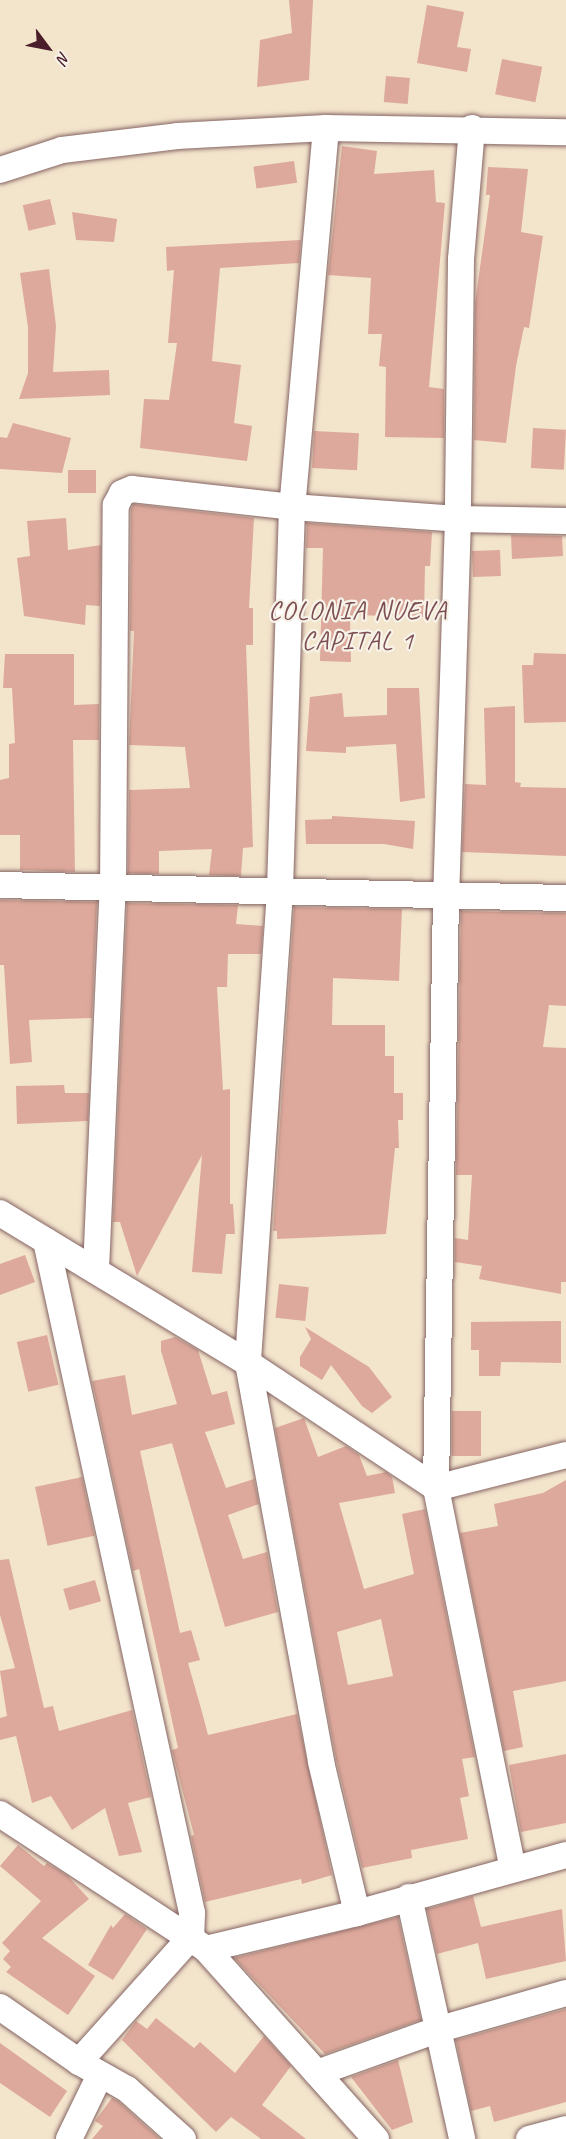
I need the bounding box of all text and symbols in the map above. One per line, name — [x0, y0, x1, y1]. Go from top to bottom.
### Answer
north arrow — [18, 18, 78, 78]
text: N — [52, 48, 74, 67]
district label: COLONIA NUEVA CAPITAL 1 — [269, 595, 447, 656]

